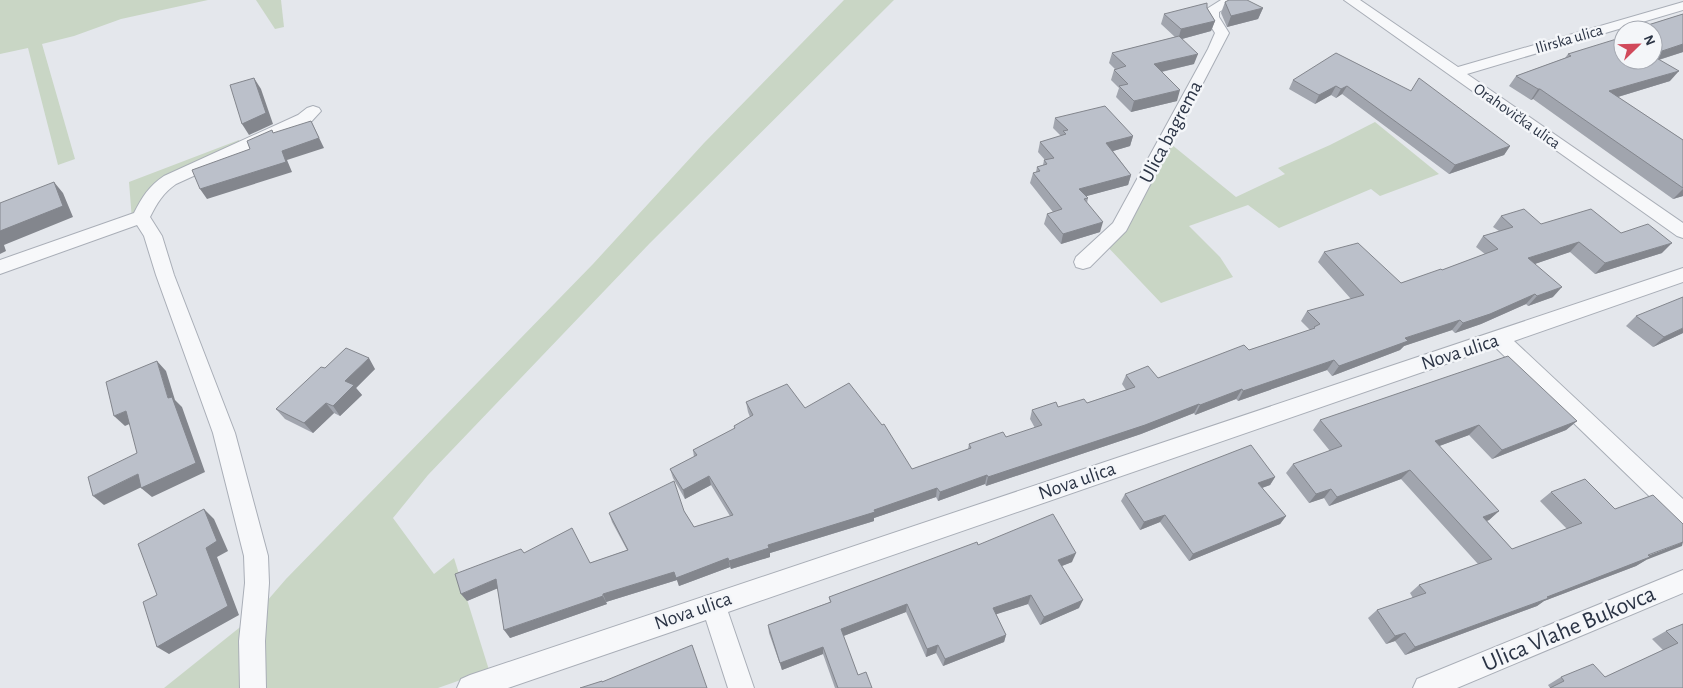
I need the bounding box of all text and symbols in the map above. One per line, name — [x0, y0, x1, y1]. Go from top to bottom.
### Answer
north arrow — [1613, 20, 1663, 70]
street label: Ilirska ulica — [1533, 22, 1605, 56]
text: N — [1641, 33, 1657, 48]
street label: Ulica bagrema — [1136, 78, 1206, 186]
street label: Orahovička ulica — [1471, 80, 1563, 152]
street label: Nova ulica — [1419, 330, 1501, 374]
street label: Nova ulica — [1036, 458, 1118, 504]
street label: Ulica Vlahe Bukovca — [1479, 582, 1659, 676]
street label: Nova ulica — [652, 588, 734, 634]

